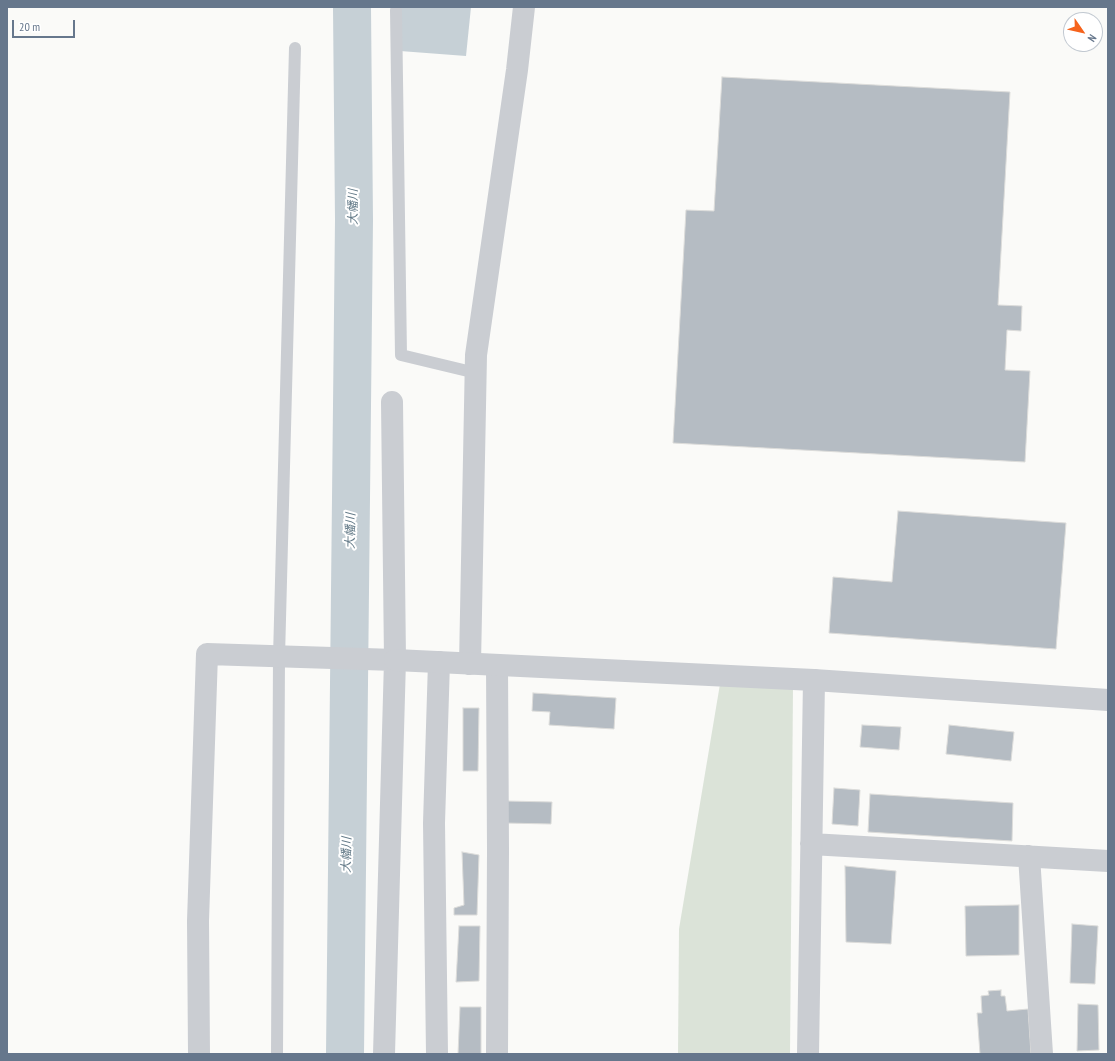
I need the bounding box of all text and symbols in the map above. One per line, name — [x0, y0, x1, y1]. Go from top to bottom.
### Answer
scale bar — [14, 12, 77, 38]
north arrow — [1063, 12, 1103, 52]
text: 20 m — [19, 19, 40, 34]
text: N — [1085, 32, 1100, 45]
water label: 大幡川 — [347, 189, 361, 225]
water label: 大幡川 — [343, 513, 359, 549]
water label: 大幡川 — [339, 837, 355, 873]

